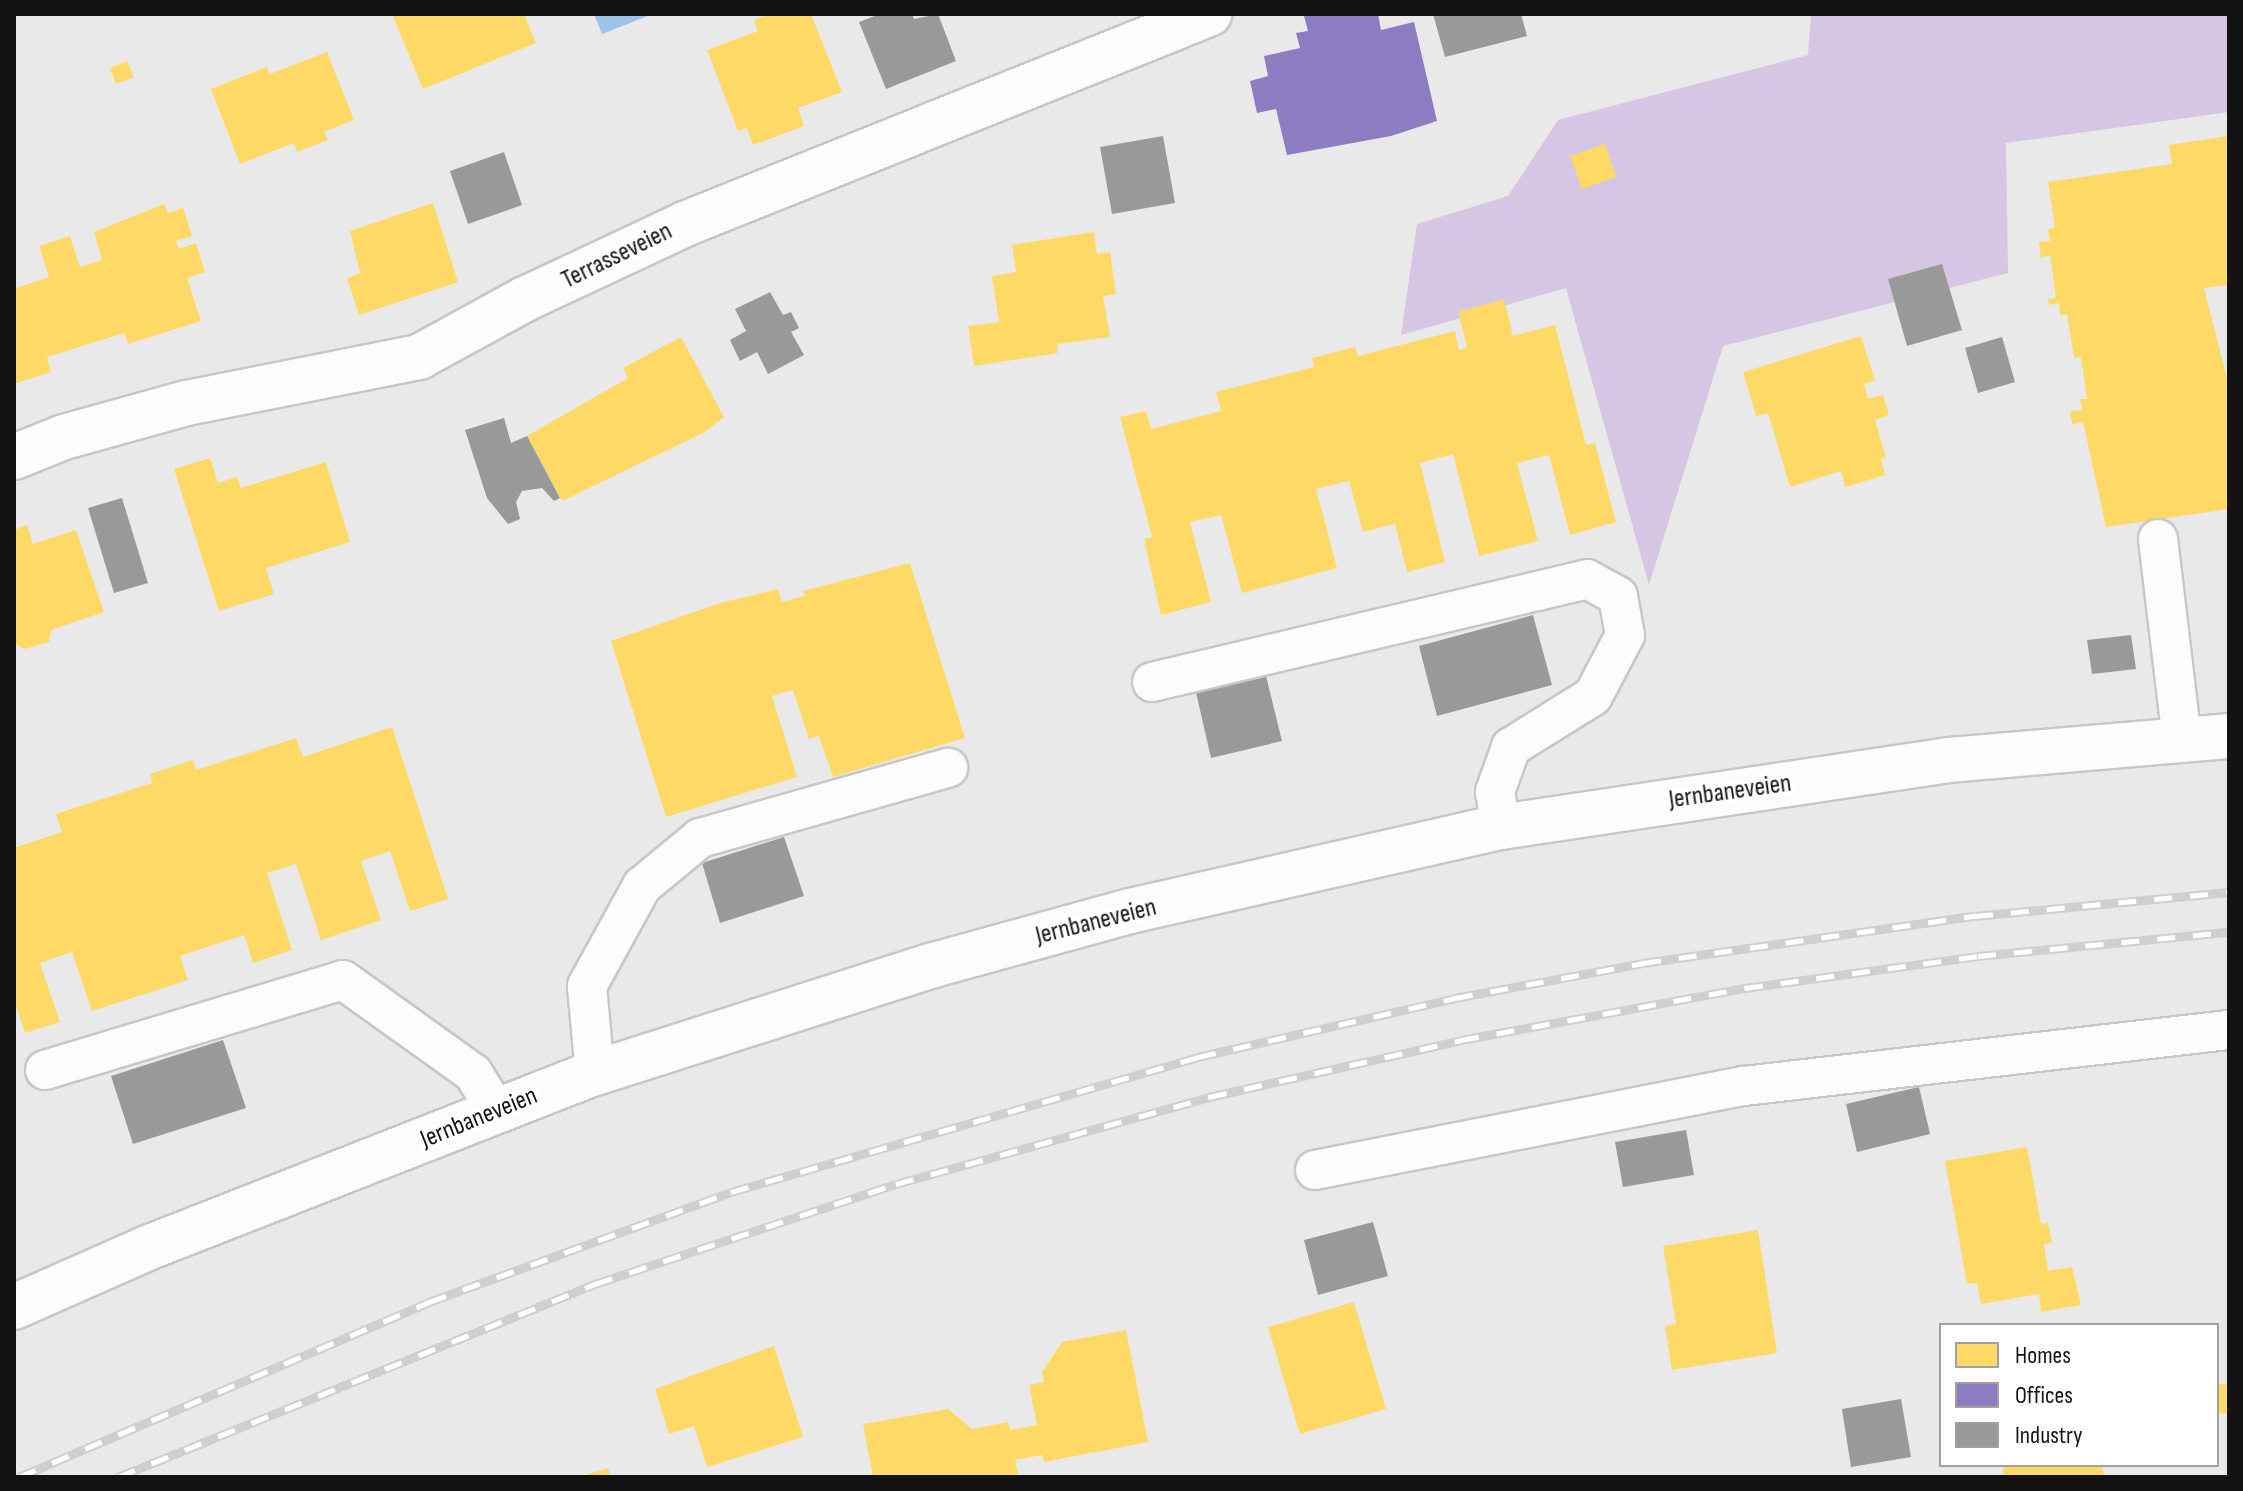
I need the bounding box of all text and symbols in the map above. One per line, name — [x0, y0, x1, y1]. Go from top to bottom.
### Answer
street label: Terrasseveien — [557, 216, 677, 296]
street label: Jernbaneveien — [1667, 768, 1793, 816]
street label: Jernbaneveien — [1032, 892, 1160, 952]
street label: Jernbaneveien — [416, 1080, 542, 1156]
legend — [1939, 1323, 2219, 1467]
text: Homes — [2015, 1341, 2071, 1370]
text: Offices — [2015, 1381, 2073, 1410]
text: Industry — [2015, 1421, 2082, 1450]

